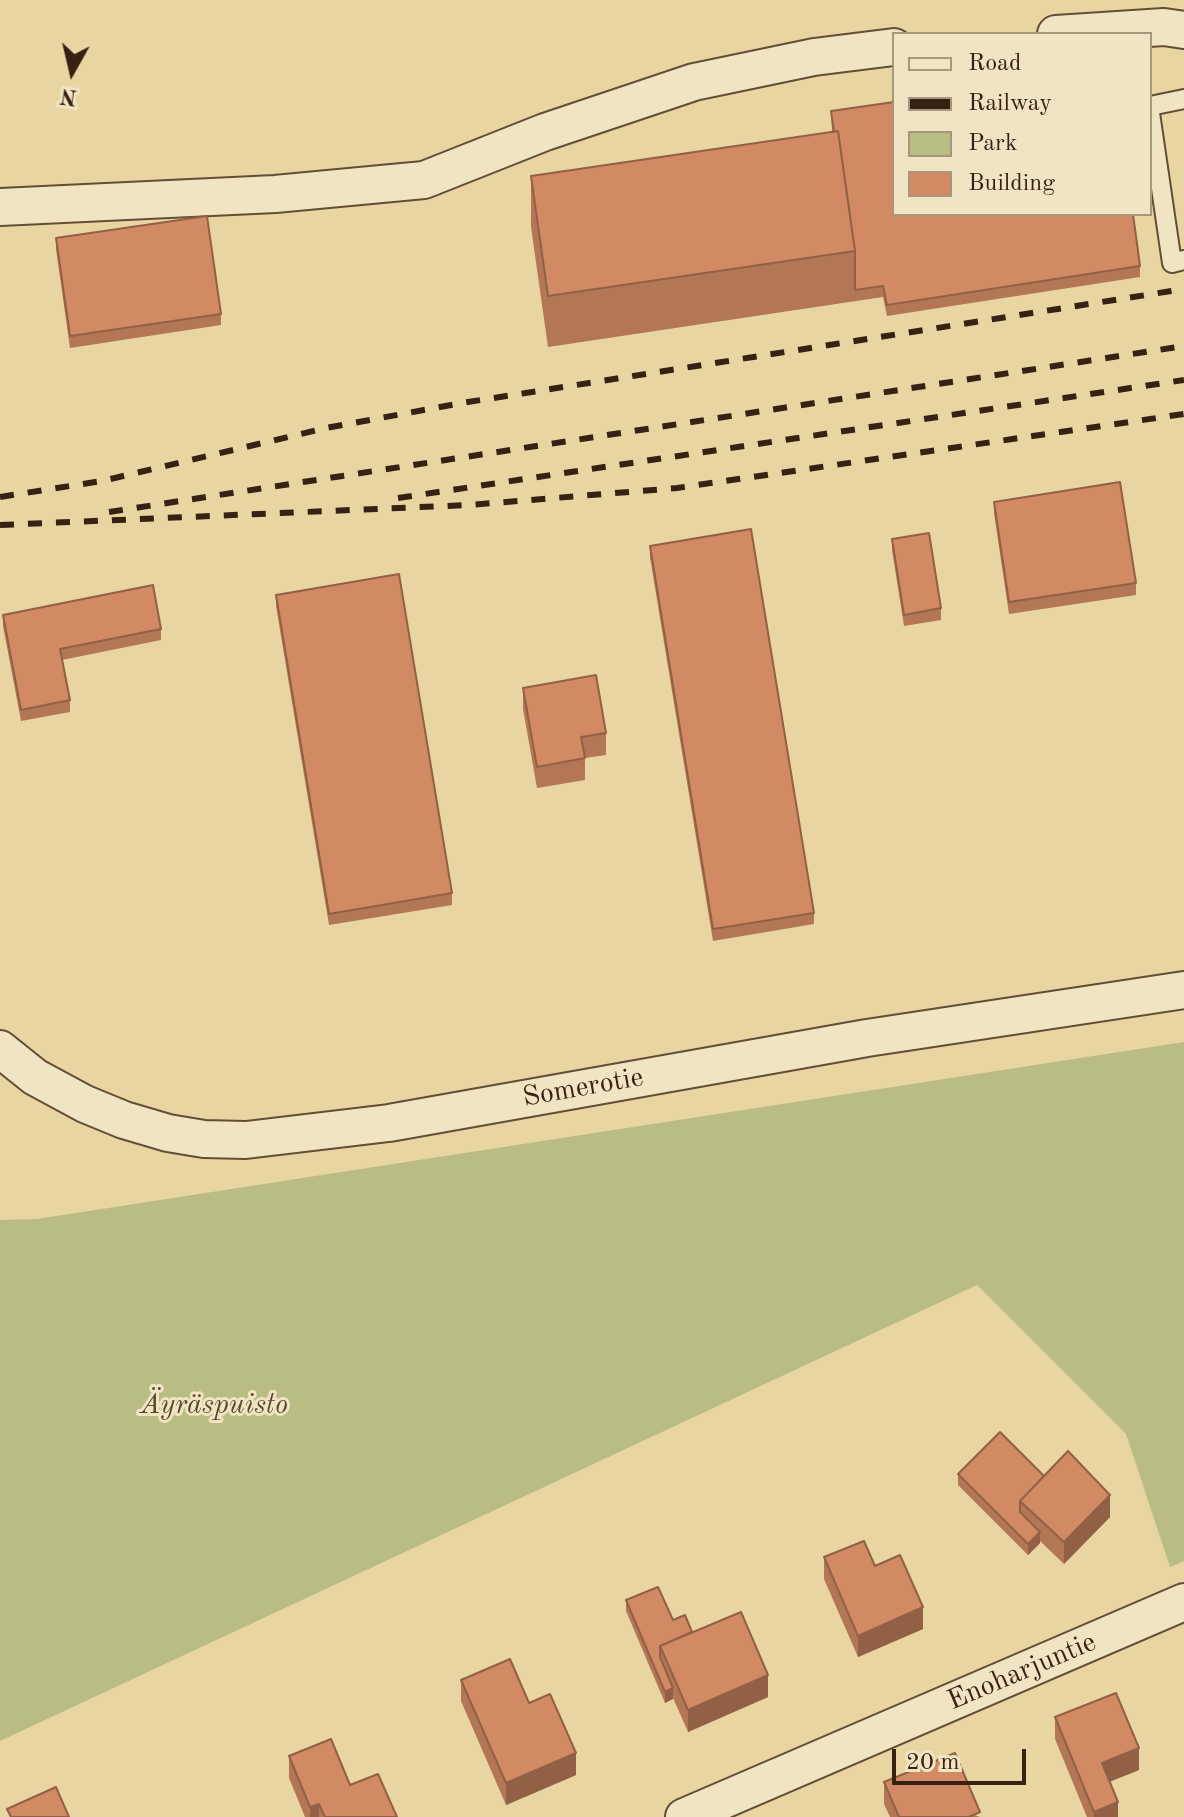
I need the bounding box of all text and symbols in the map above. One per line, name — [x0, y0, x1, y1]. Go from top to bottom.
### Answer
north arrow — [32, 32, 112, 112]
legend — [892, 32, 1152, 216]
text: Road — [968, 52, 1021, 76]
text: N — [59, 84, 79, 108]
text: Railway — [968, 92, 1052, 116]
text: Park — [968, 132, 1017, 156]
text: Building — [968, 172, 1055, 196]
street label: Somerotie — [520, 1061, 646, 1115]
park label: Äyräspuisto — [140, 1389, 288, 1423]
street label: Enoharjuntie — [943, 1626, 1101, 1718]
scale bar — [896, 1733, 1030, 1783]
text: 20 m — [906, 1751, 960, 1775]

